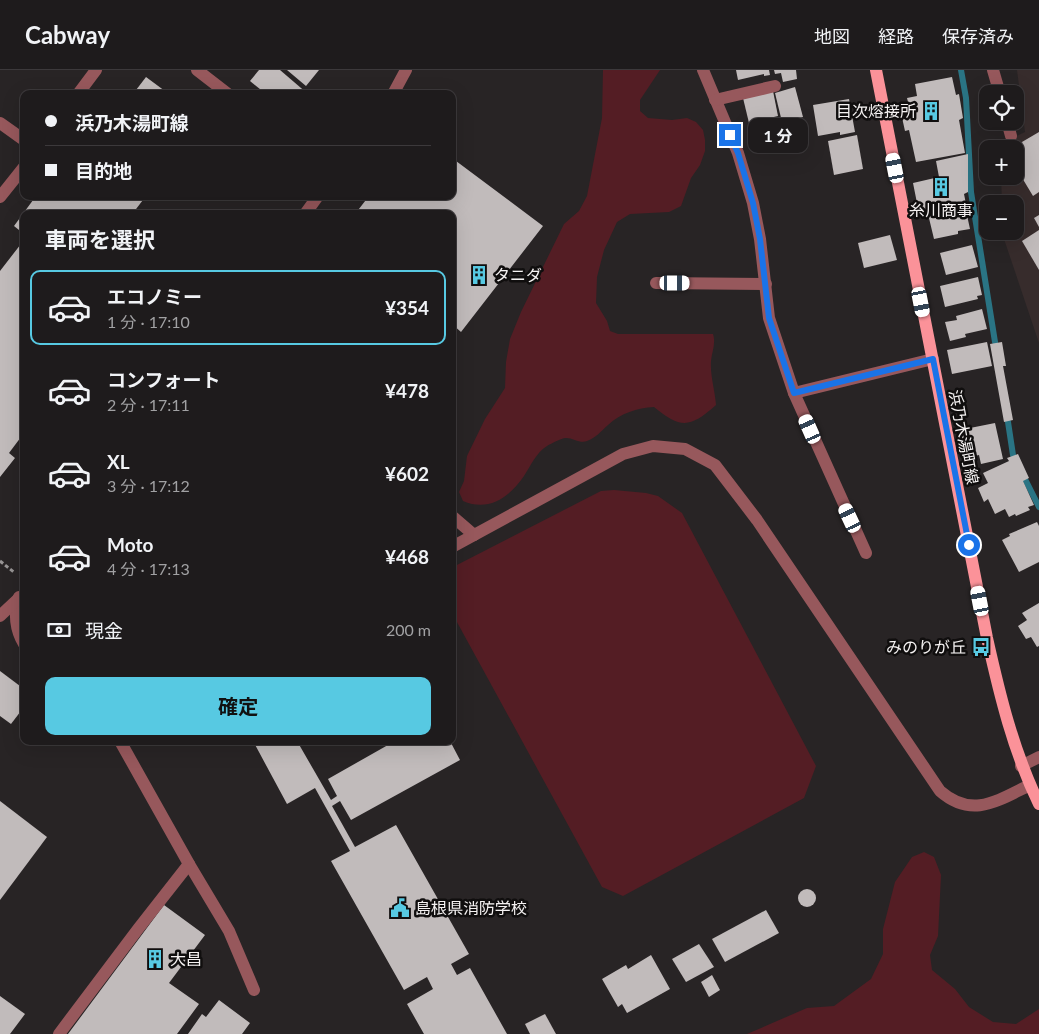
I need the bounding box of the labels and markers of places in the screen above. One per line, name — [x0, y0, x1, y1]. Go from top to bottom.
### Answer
building icon: 目次熔接所 — [920, 100, 942, 122]
place label: 目次熔接所 — [836, 101, 916, 120]
building icon: 糸川商事 — [930, 176, 952, 198]
place label: 糸川商事 — [909, 200, 973, 219]
building icon: タニダ — [468, 264, 490, 286]
place label: タニダ — [494, 265, 542, 284]
bus stop icon: みのりが丘 — [970, 636, 992, 658]
place label: みのりが丘 — [886, 637, 966, 656]
public building icon: 島根県消防学校 — [389, 897, 411, 919]
place label: 島根県消防学校 — [415, 898, 527, 917]
building icon: 大昌 — [144, 948, 166, 970]
place label: 大昌 — [170, 949, 202, 968]

